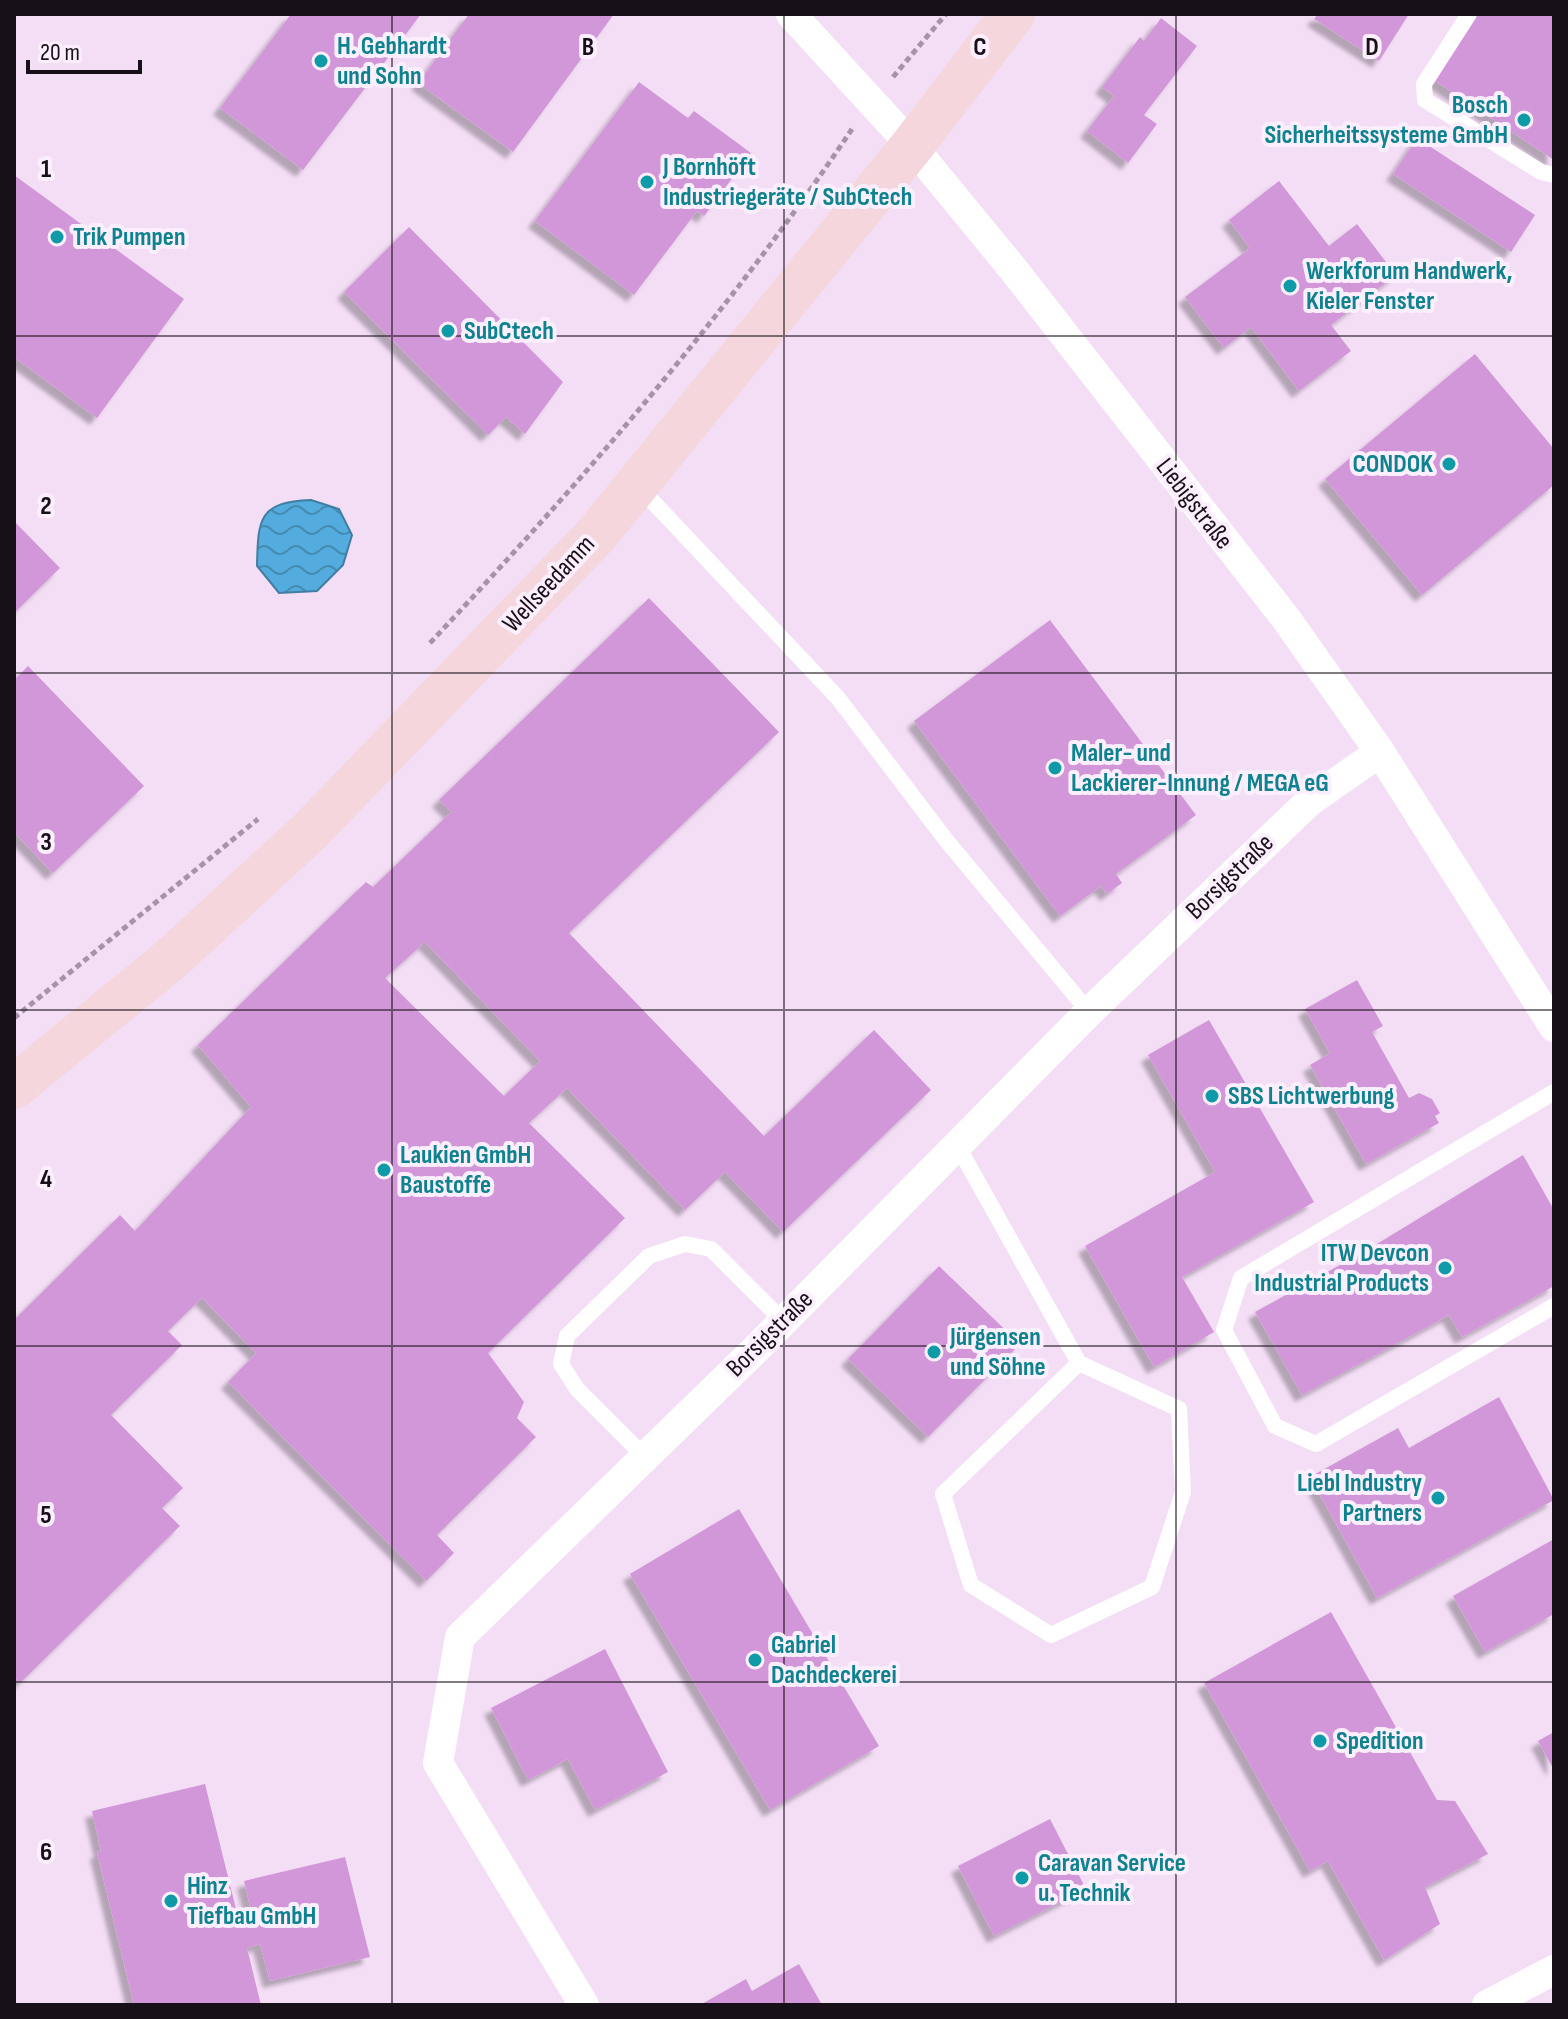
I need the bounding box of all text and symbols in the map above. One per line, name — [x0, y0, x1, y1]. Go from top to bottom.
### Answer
scale bar — [28, 24, 140, 74]
place label: H. Gebhardt und Sohn — [337, 31, 447, 92]
text: B — [582, 32, 594, 63]
text: C — [973, 32, 987, 63]
text: D — [1365, 32, 1379, 63]
text: 20 m — [40, 38, 80, 67]
marker: H. Gebhardt und Sohn — [312, 52, 330, 70]
place label: Bosch Sicherheitssysteme GmbH — [1264, 90, 1508, 151]
marker: Bosch Sicherheitssysteme GmbH — [1515, 111, 1533, 129]
place label: J Bornhöft Industriegeräte / SubCtech — [662, 152, 912, 213]
text: 1 — [41, 154, 51, 185]
marker: J Bornhöft Industriegeräte / SubCtech — [638, 173, 656, 191]
place label: Trik Pumpen — [73, 222, 185, 253]
marker: Trik Pumpen — [48, 228, 66, 246]
place label: Werkforum Handwerk, Kieler Fenster — [1306, 256, 1513, 317]
marker: Werkforum Handwerk, Kieler Fenster — [1281, 277, 1299, 295]
place label: SubCtech — [464, 316, 554, 347]
marker: SubCtech — [439, 322, 457, 340]
place label: CONDOK — [1353, 449, 1433, 480]
street label: Liebigstraße — [1149, 452, 1239, 556]
marker: CONDOK — [1440, 455, 1458, 473]
text: 2 — [40, 491, 52, 522]
street label: Wellseedamm — [496, 529, 602, 639]
place label: Maler- und Lackierer-Innung / MEGA eG — [1071, 738, 1329, 799]
marker: Maler- und Lackierer-Innung / MEGA eG — [1046, 759, 1064, 777]
text: 3 — [40, 827, 52, 858]
street label: Borsigstraße — [1180, 828, 1280, 926]
place label: SBS Lichtwerbung — [1228, 1081, 1395, 1112]
marker: SBS Lichtwerbung — [1203, 1087, 1221, 1105]
place label: Laukien GmbH Baustoffe — [400, 1140, 531, 1201]
marker: Laukien GmbH Baustoffe — [375, 1161, 393, 1179]
text: 4 — [40, 1164, 52, 1195]
place label: ITW Devcon Industrial Products — [1254, 1238, 1429, 1299]
marker: ITW Devcon Industrial Products — [1436, 1259, 1454, 1277]
street label: Borsigstraße — [720, 1284, 820, 1384]
place label: Jürgensen und Söhne — [949, 1322, 1046, 1383]
marker: Jürgensen und Söhne — [925, 1343, 943, 1361]
place label: Liebl Industry Partners — [1297, 1468, 1422, 1529]
marker: Liebl Industry Partners — [1429, 1489, 1447, 1507]
text: 5 — [40, 1500, 52, 1531]
place label: Gabriel Dachdeckerei — [771, 1630, 897, 1691]
marker: Gabriel Dachdeckerei — [746, 1651, 764, 1669]
place label: Spedition — [1336, 1726, 1424, 1757]
marker: Spedition — [1311, 1732, 1329, 1750]
text: 6 — [40, 1837, 52, 1868]
place label: Caravan Service u. Technik — [1038, 1848, 1186, 1909]
marker: Caravan Service u. Technik — [1013, 1869, 1031, 1887]
place label: Hinz Tiefbau GmbH — [187, 1871, 316, 1932]
marker: Hinz Tiefbau GmbH — [162, 1892, 180, 1910]

